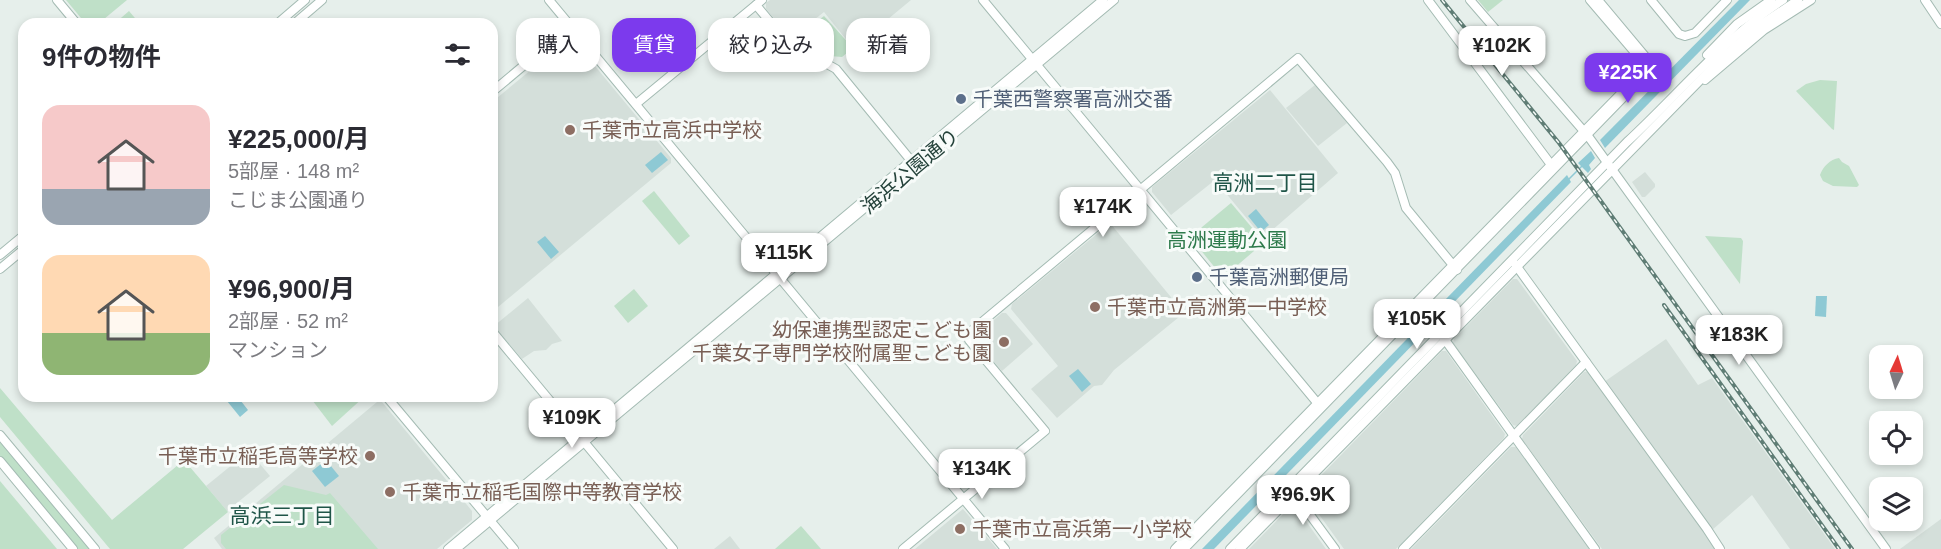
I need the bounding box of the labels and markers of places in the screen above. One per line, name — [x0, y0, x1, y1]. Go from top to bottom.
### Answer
pin: ¥102K — [1460, 26, 1544, 77]
pin: ¥225K — [1586, 53, 1670, 104]
place label: 千葉西警察署高洲交番 — [973, 88, 1173, 110]
marker: 千葉西警察署高洲交番 — [954, 92, 968, 106]
place label: 千葉市立高浜中学校 — [582, 119, 762, 141]
marker: 千葉市立高浜中学校 — [563, 123, 577, 137]
pin: ¥174K — [1061, 187, 1145, 238]
pin: ¥115K — [742, 233, 826, 284]
place label: 千葉高洲郵便局 — [1209, 266, 1349, 288]
marker: 千葉高洲郵便局 — [1190, 270, 1204, 284]
place label: 千葉市立高洲第一中学校 — [1107, 296, 1327, 318]
pin: ¥105K — [1375, 299, 1459, 350]
marker: 千葉市立高洲第一中学校 — [1088, 300, 1102, 314]
pin: ¥183K — [1697, 315, 1781, 366]
place label: 幼保連携型認定こども園 千葉女子専門学校附属聖こども園 — [692, 319, 992, 364]
marker: 幼保連携型認定こども園 千葉女子専門学校附属聖こども園 — [997, 335, 1011, 349]
pin: ¥109K — [530, 398, 614, 449]
place label: 千葉市立稲毛高等学校 — [158, 445, 358, 467]
marker: 千葉市立稲毛高等学校 — [363, 449, 377, 463]
pin: ¥134K — [940, 449, 1024, 500]
pin: ¥96.9K — [1254, 475, 1352, 526]
place label: 千葉市立稲毛国際中等教育学校 — [402, 481, 682, 503]
marker: 千葉市立稲毛国際中等教育学校 — [383, 485, 397, 499]
place label: 千葉市立高浜第一小学校 — [972, 518, 1192, 540]
marker: 千葉市立高浜第一小学校 — [953, 522, 967, 536]

